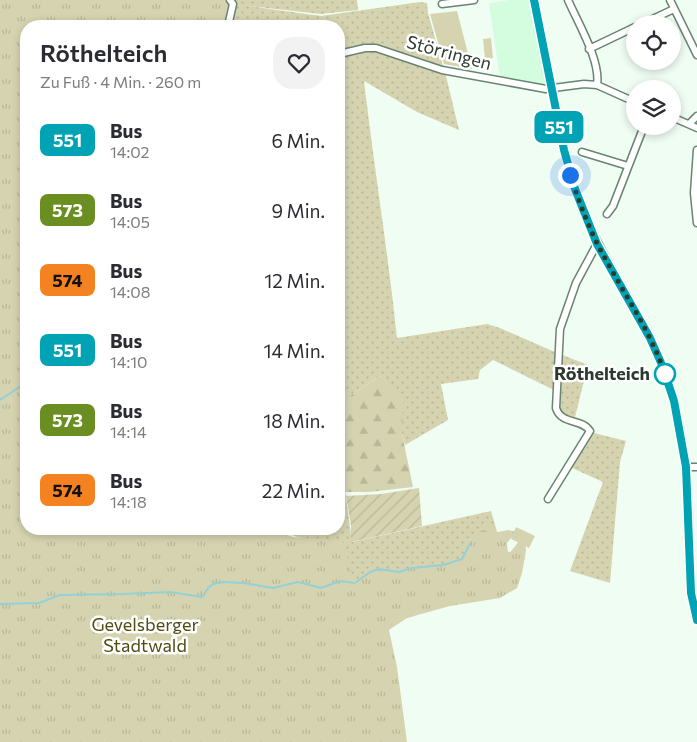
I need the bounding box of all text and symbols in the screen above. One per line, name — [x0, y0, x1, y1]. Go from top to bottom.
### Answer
map controls — [626, 15, 681, 135]
button: locate — [626, 15, 681, 70]
street label: Störringen — [404, 30, 494, 74]
button: heart — [273, 37, 325, 89]
text: Röthelteich — [40, 38, 167, 67]
text: Zu Fuß · 4 Min. · 260 m — [40, 72, 201, 91]
button: layers — [626, 80, 681, 135]
line badge: 551 — [530, 111, 588, 143]
text: 551 — [544, 116, 574, 138]
text: Bus — [110, 119, 142, 142]
text: 551 — [53, 129, 82, 151]
text: 6 Min. — [271, 129, 325, 152]
text: 14:02 — [110, 142, 149, 161]
your location — [558, 163, 583, 188]
text: Bus — [110, 189, 142, 212]
text: 573 — [52, 199, 83, 221]
text: 9 Min. — [271, 199, 325, 222]
text: 14:05 — [110, 212, 150, 231]
text: Bus — [110, 259, 142, 282]
text: 574 — [52, 269, 83, 291]
text: 12 Min. — [264, 269, 325, 292]
text: 14:08 — [110, 282, 150, 301]
text: Bus — [110, 329, 142, 352]
text: 551 — [53, 339, 82, 361]
text: 14 Min. — [263, 339, 325, 362]
text: 14:10 — [110, 352, 148, 371]
place label: Röthelteich — [554, 362, 650, 384]
marker: Röthelteich — [654, 363, 676, 385]
text: Bus — [110, 399, 142, 422]
text: 573 — [52, 409, 83, 431]
text: 18 Min. — [263, 409, 325, 432]
text: 14:14 — [110, 422, 147, 441]
text: Bus — [110, 469, 142, 492]
text: 574 — [52, 479, 83, 501]
text: 22 Min. — [262, 479, 325, 502]
text: 14:18 — [110, 492, 147, 511]
park label: Gevelsberger Stadtwald — [91, 613, 199, 656]

